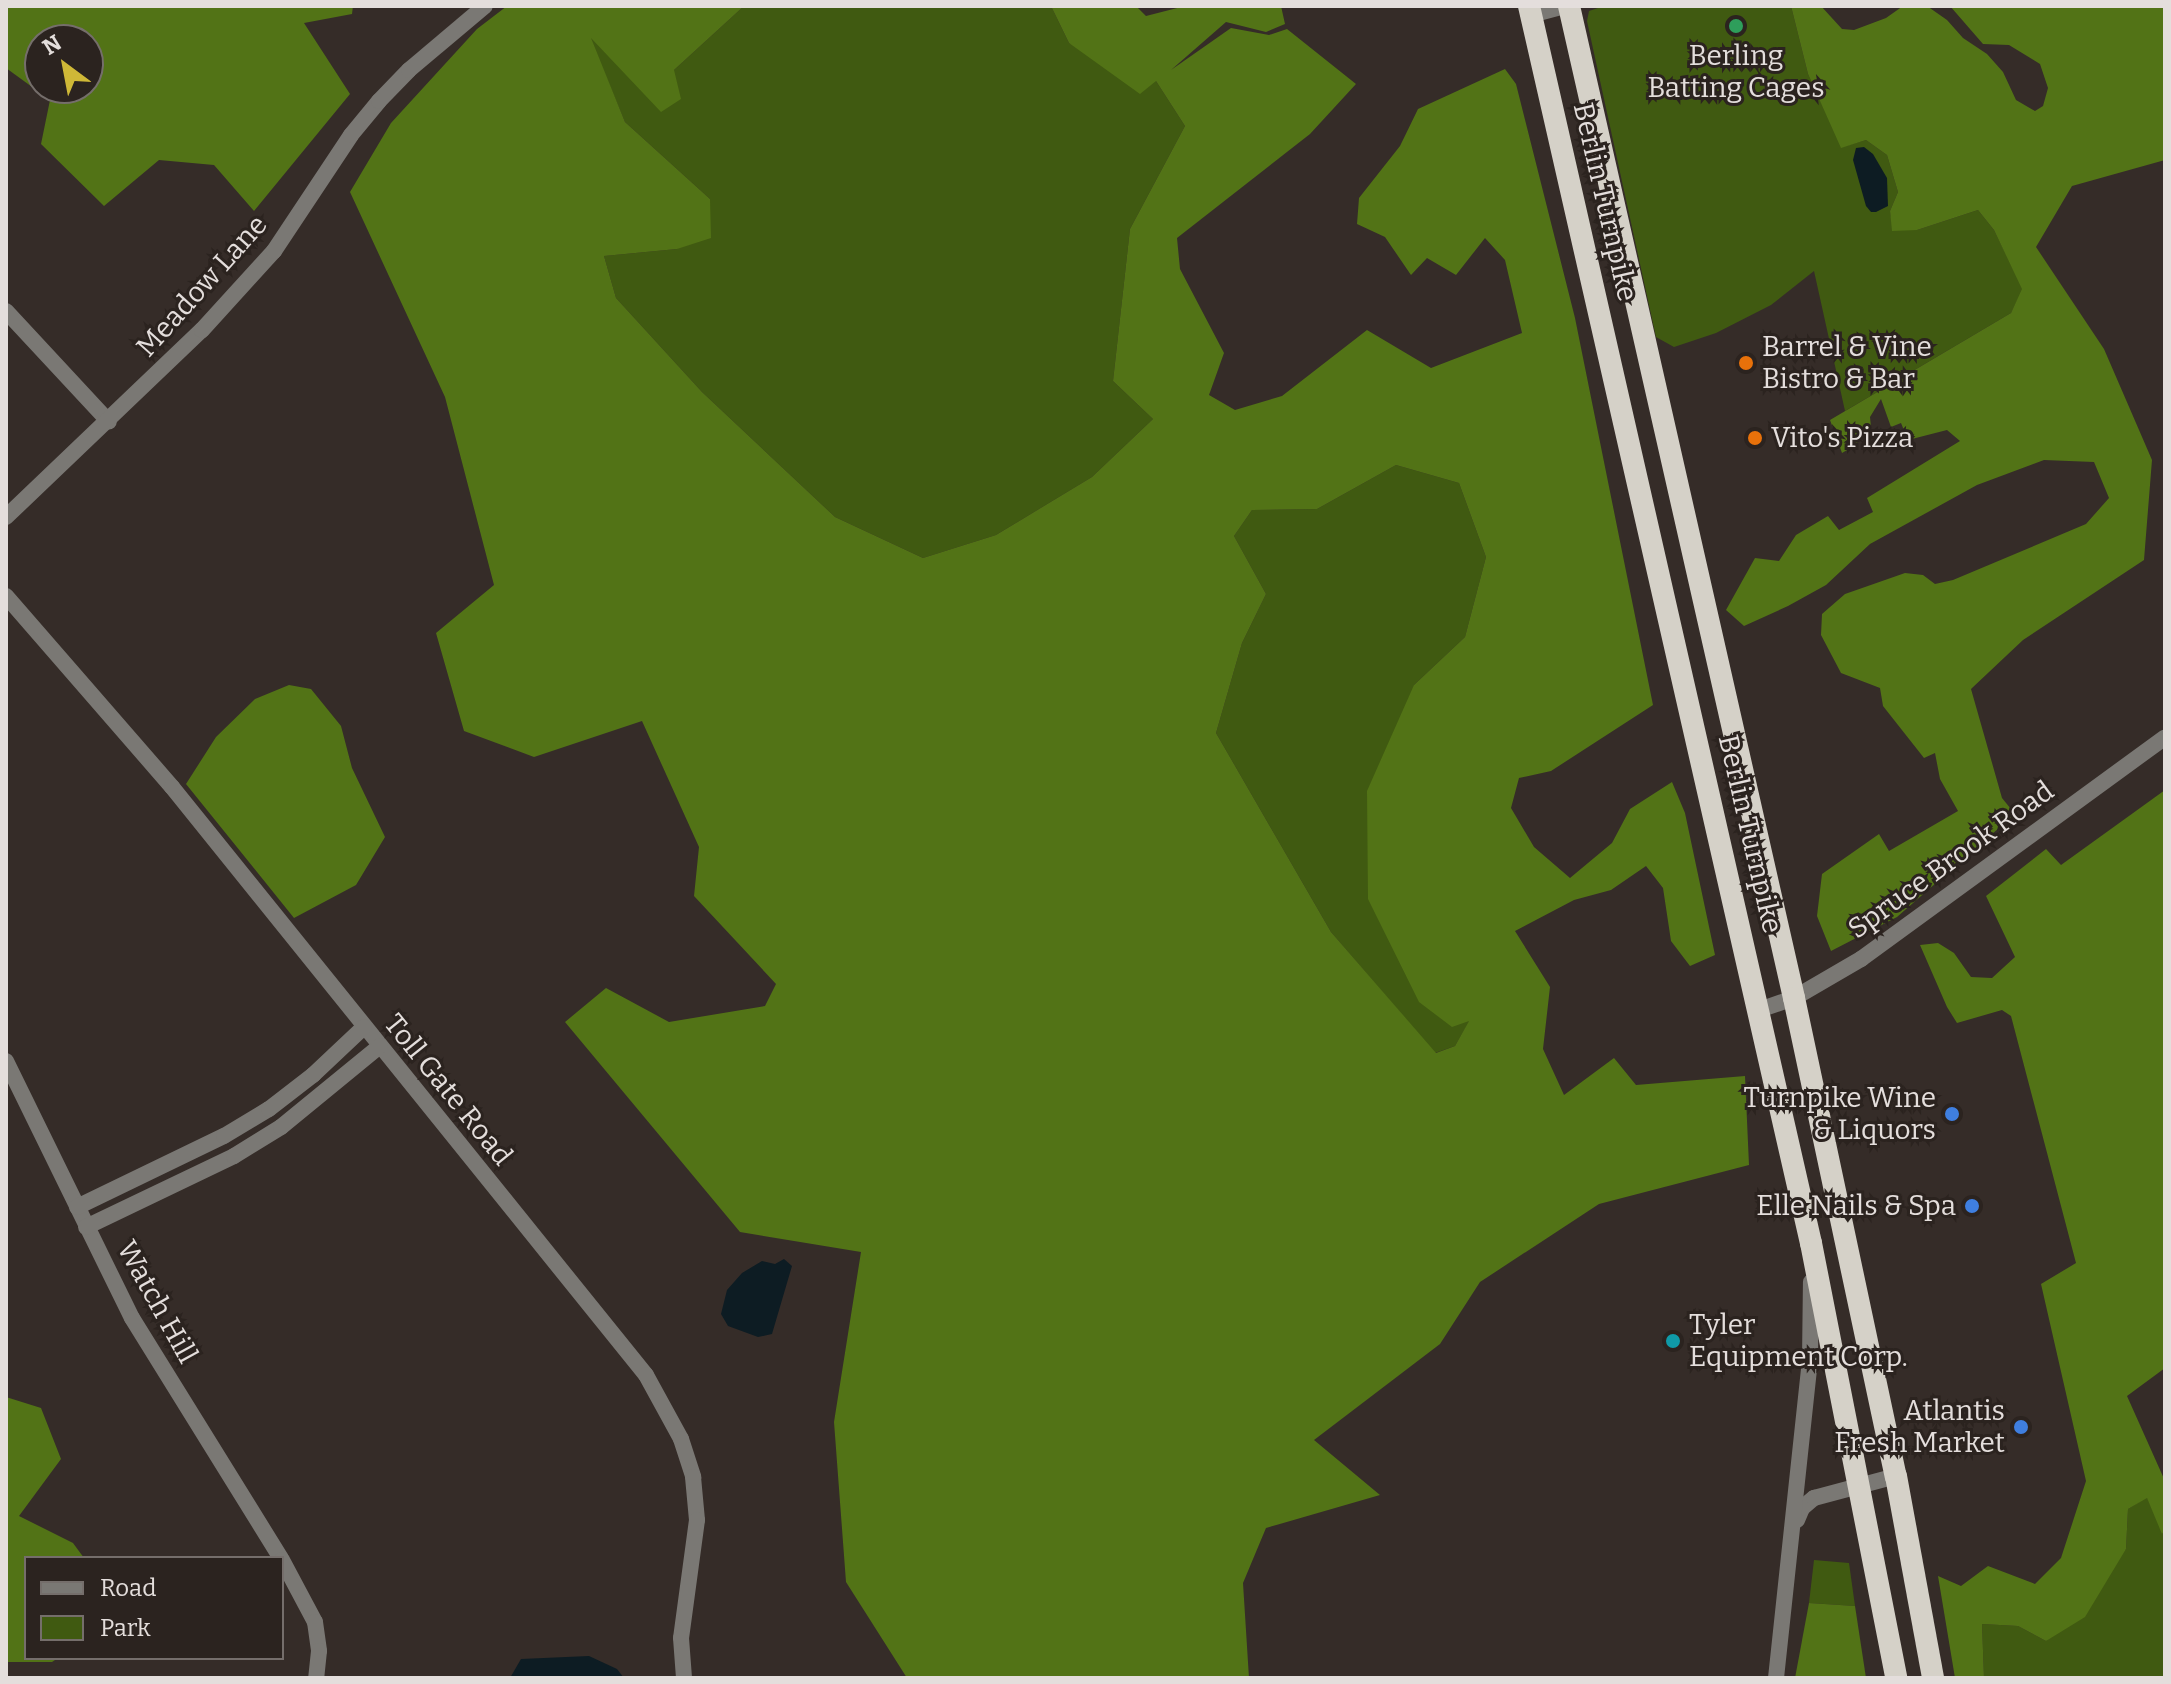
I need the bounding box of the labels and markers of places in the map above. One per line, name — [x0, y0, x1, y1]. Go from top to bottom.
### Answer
marker: Berling Batting Cages — [1727, 17, 1745, 35]
place label: Berling Batting Cages — [1647, 39, 1825, 105]
place label: Barrel & Vine Bistro & Bar — [1762, 330, 1932, 396]
marker: Barrel & Vine Bistro & Bar — [1737, 354, 1755, 372]
place label: Vito's Pizza — [1771, 421, 1913, 455]
marker: Vito's Pizza — [1746, 429, 1764, 447]
place label: Turnpike Wine & Liquors — [1743, 1081, 1936, 1147]
marker: Turnpike Wine & Liquors — [1943, 1105, 1961, 1123]
place label: Elle Nails & Spa — [1756, 1189, 1956, 1223]
marker: Elle Nails & Spa — [1963, 1197, 1981, 1215]
place label: Tyler Equipment Corp. — [1689, 1308, 1908, 1374]
marker: Tyler Equipment Corp. — [1664, 1332, 1682, 1350]
place label: Atlantis Fresh Market — [1834, 1394, 2005, 1460]
marker: Atlantis Fresh Market — [2012, 1418, 2030, 1436]

